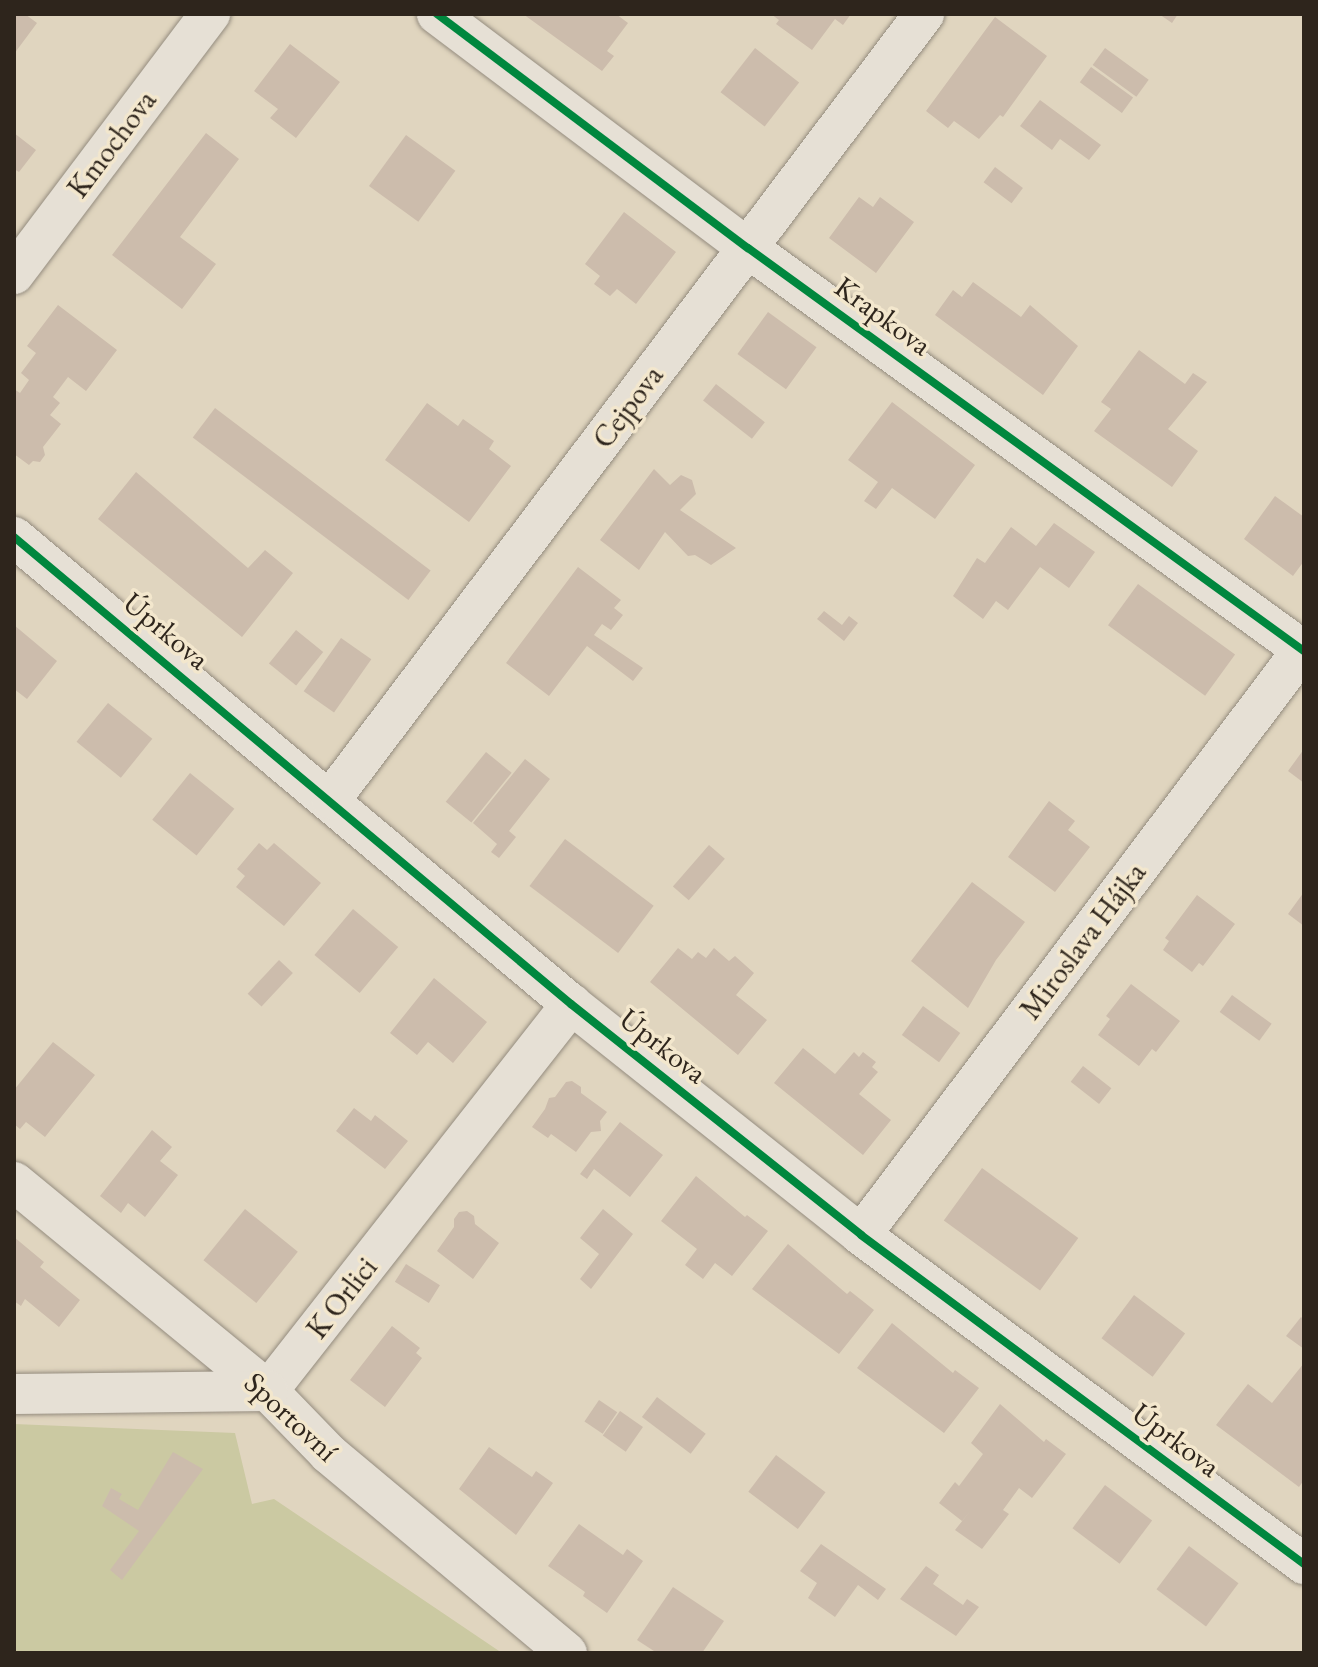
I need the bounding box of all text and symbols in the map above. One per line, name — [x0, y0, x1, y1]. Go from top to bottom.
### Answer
street label: Kmochova — [60, 83, 164, 205]
street label: Krapkova — [828, 269, 938, 363]
street label: Cejpova — [585, 358, 671, 456]
street label: Úprkova — [116, 585, 216, 677]
street label: Miroslava Hájka — [1012, 856, 1154, 1026]
street label: Úprkova — [612, 1001, 714, 1091]
street label: K Orlici — [299, 1250, 385, 1346]
street label: Sportovní — [237, 1365, 345, 1469]
street label: Úprkova — [1125, 1395, 1227, 1485]

